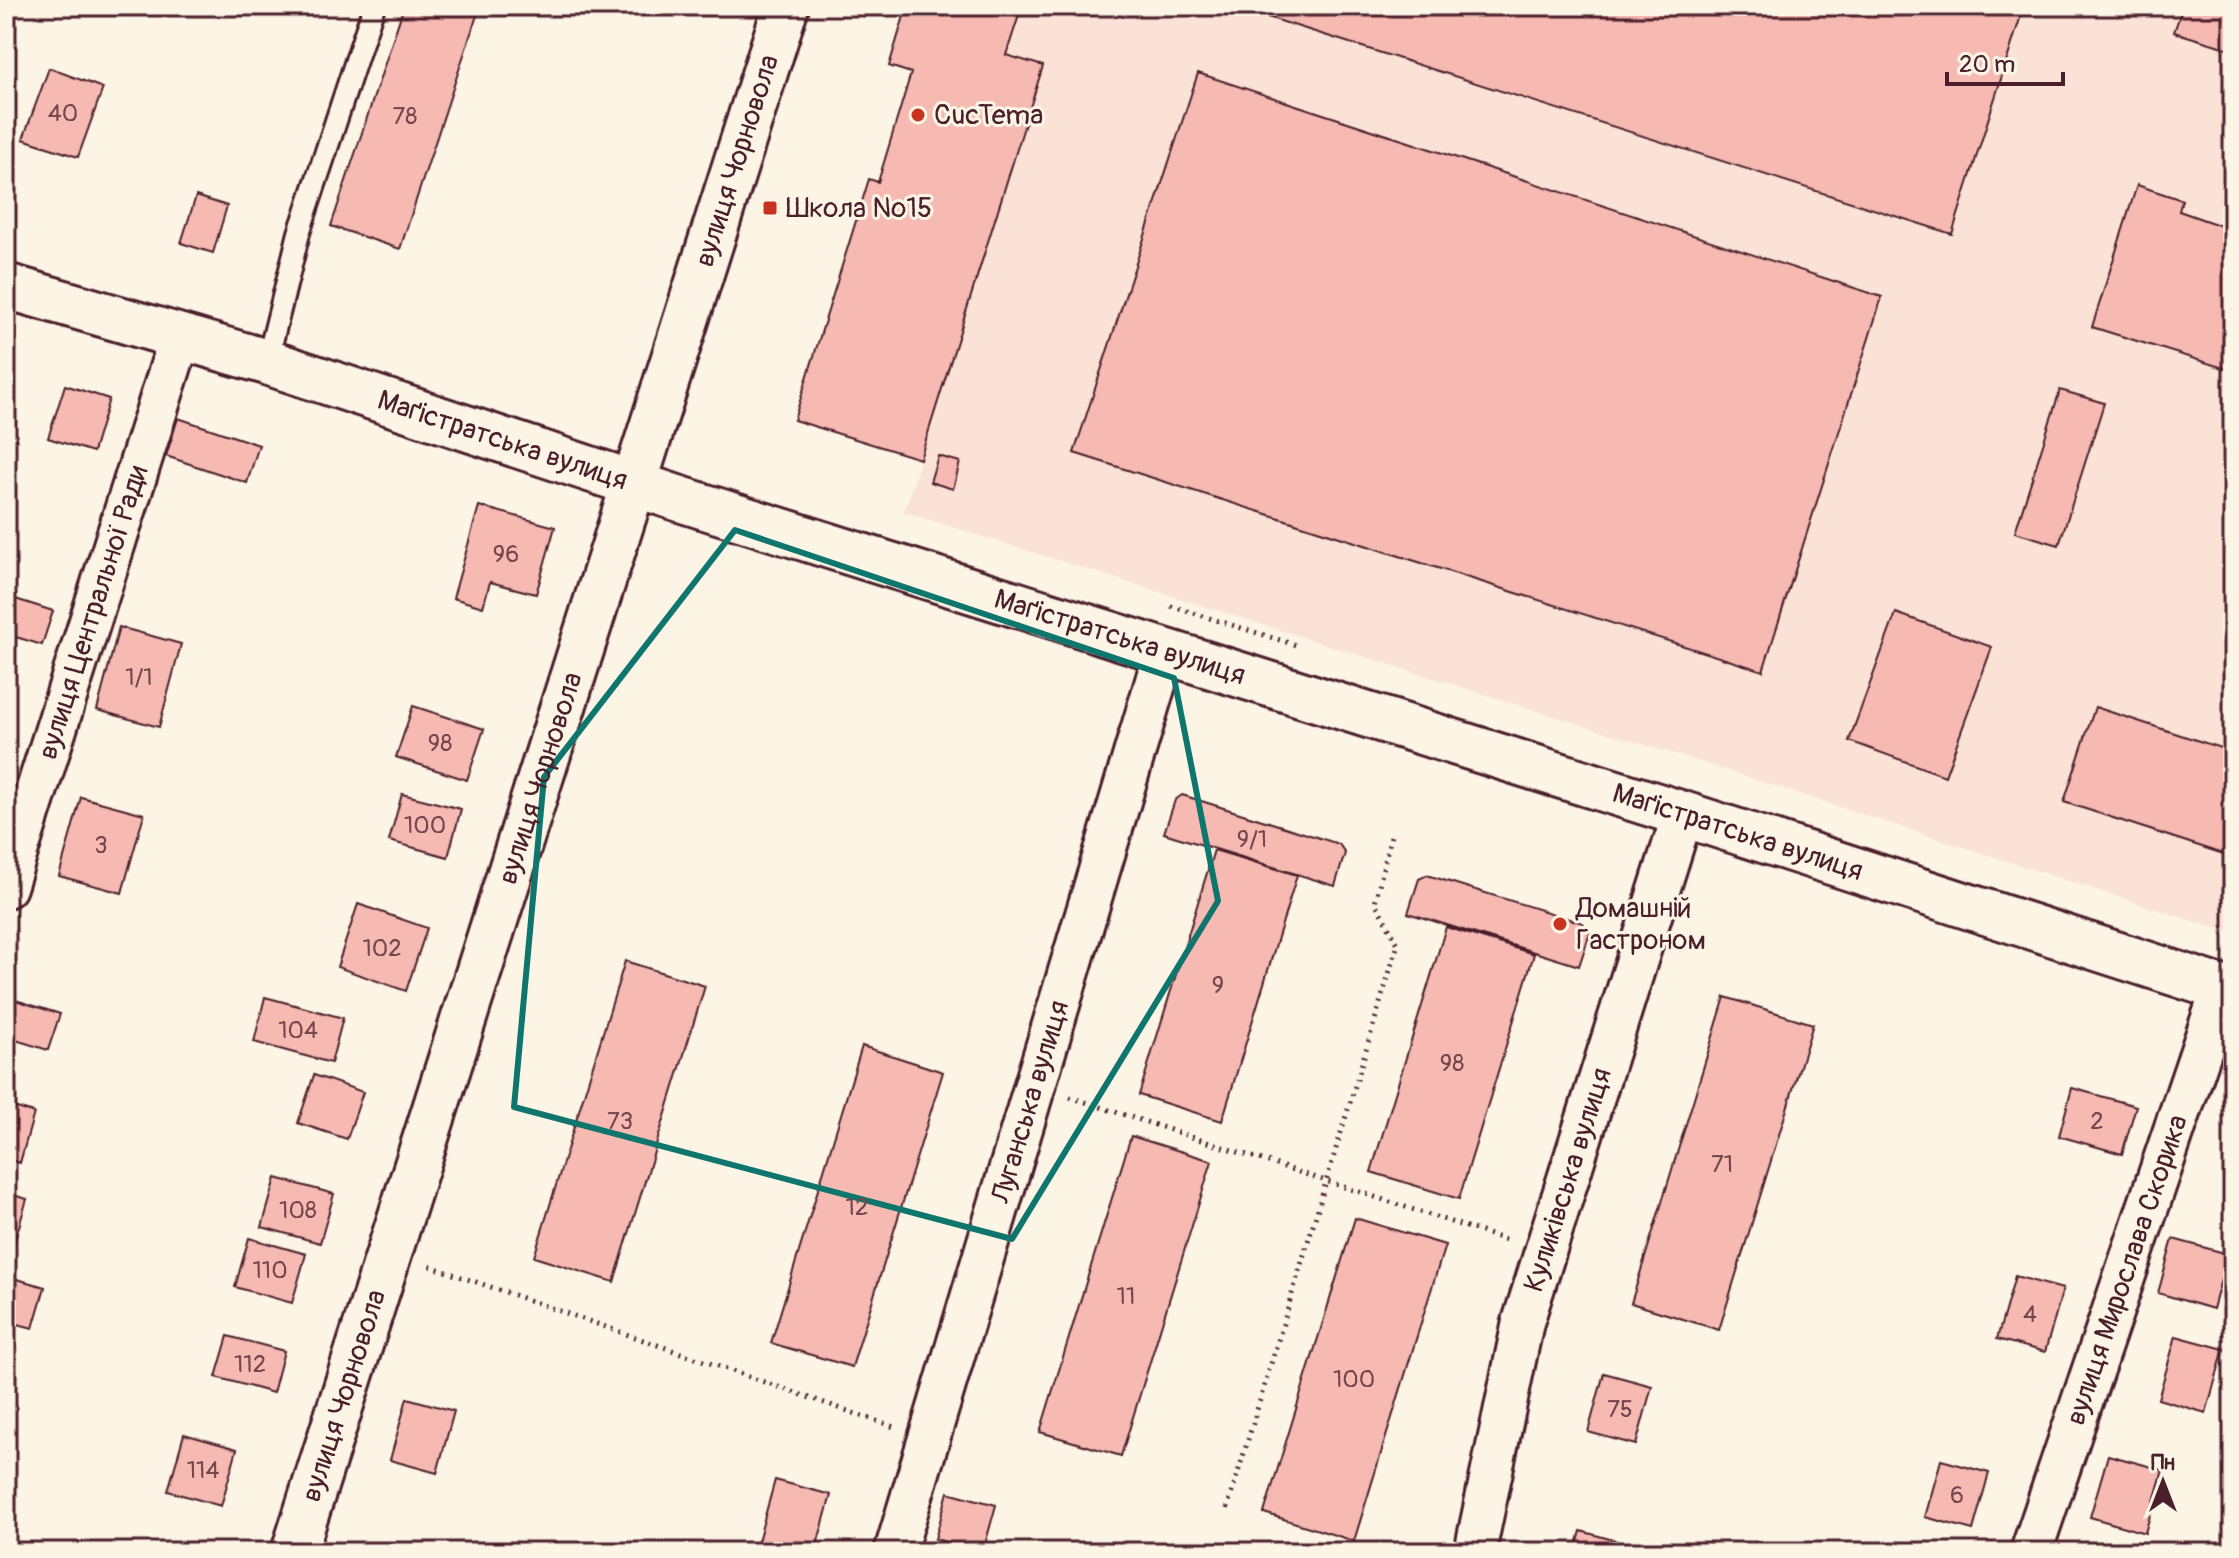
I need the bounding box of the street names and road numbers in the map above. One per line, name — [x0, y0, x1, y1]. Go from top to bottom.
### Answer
street label: вулиця Чорновола — [687, 50, 787, 271]
street label: Маґістратська вулиця — [373, 382, 632, 498]
street label: вулиця Центральної Ради — [30, 461, 156, 764]
street label: Маґістратська вулиця — [990, 581, 1250, 693]
street label: вулиця Чорновола — [490, 668, 590, 889]
street label: Маґістратська вулиця — [1608, 775, 1868, 889]
street label: Луганська вулиця — [983, 996, 1077, 1208]
street label: Куликівська вулиця — [1516, 1064, 1619, 1296]
street label: вулиця Мирослава Скорика — [2058, 1110, 2196, 1430]
street label: вулиця Чорновола — [294, 1285, 394, 1506]

